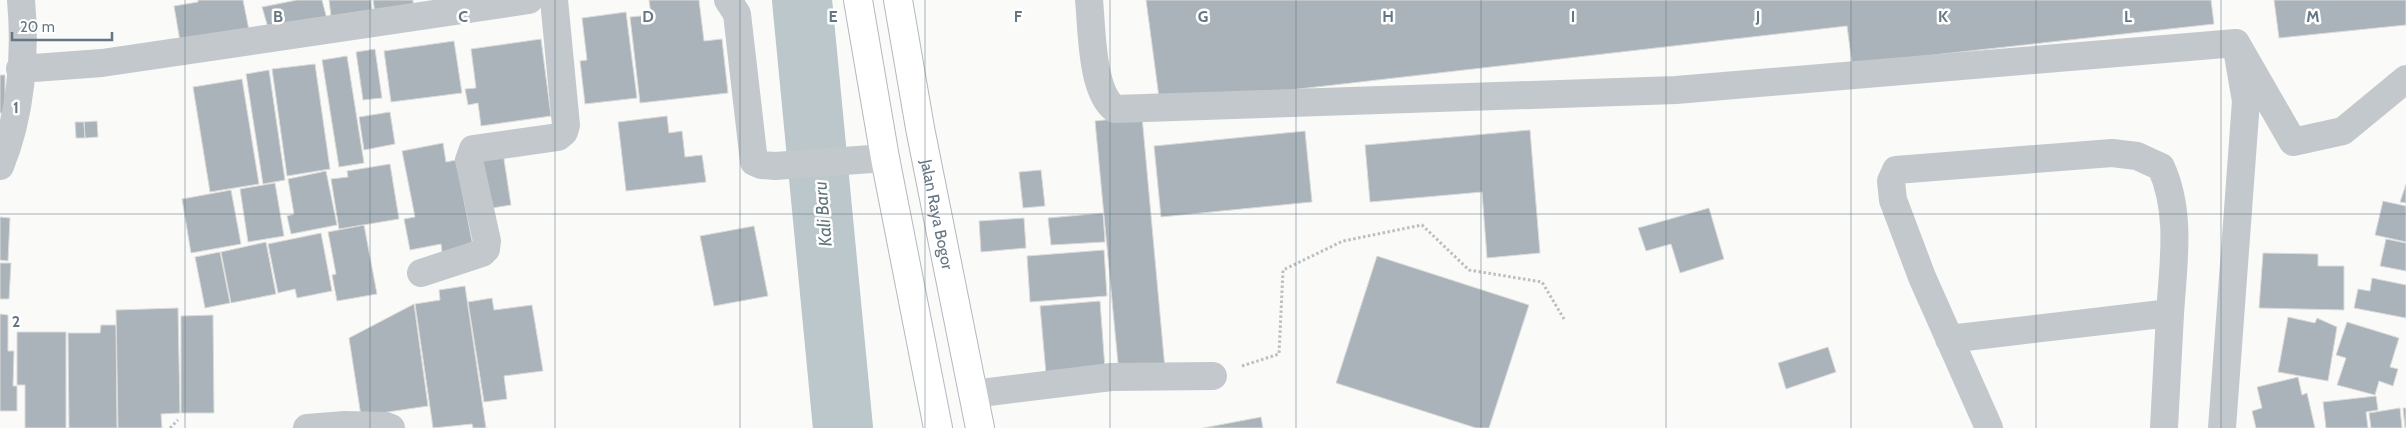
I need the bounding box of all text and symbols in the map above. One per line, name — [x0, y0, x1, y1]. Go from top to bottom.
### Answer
text: B — [273, 7, 283, 26]
text: C — [458, 7, 468, 26]
text: D — [642, 7, 654, 26]
text: E — [828, 7, 838, 26]
text: F — [1014, 7, 1023, 26]
text: G — [1198, 7, 1208, 26]
text: H — [1382, 7, 1394, 26]
text: I — [1571, 7, 1575, 26]
text: J — [1755, 7, 1760, 26]
text: K — [1938, 7, 1948, 26]
text: L — [2124, 7, 2132, 26]
text: M — [2306, 7, 2320, 26]
scale bar — [12, 10, 112, 42]
text: 20 m — [20, 18, 55, 36]
text: 1 — [13, 98, 19, 117]
street label: Jalan Raya Bogor — [916, 157, 957, 272]
water label: Kali Baru — [809, 180, 837, 248]
text: 2 — [12, 312, 20, 331]

